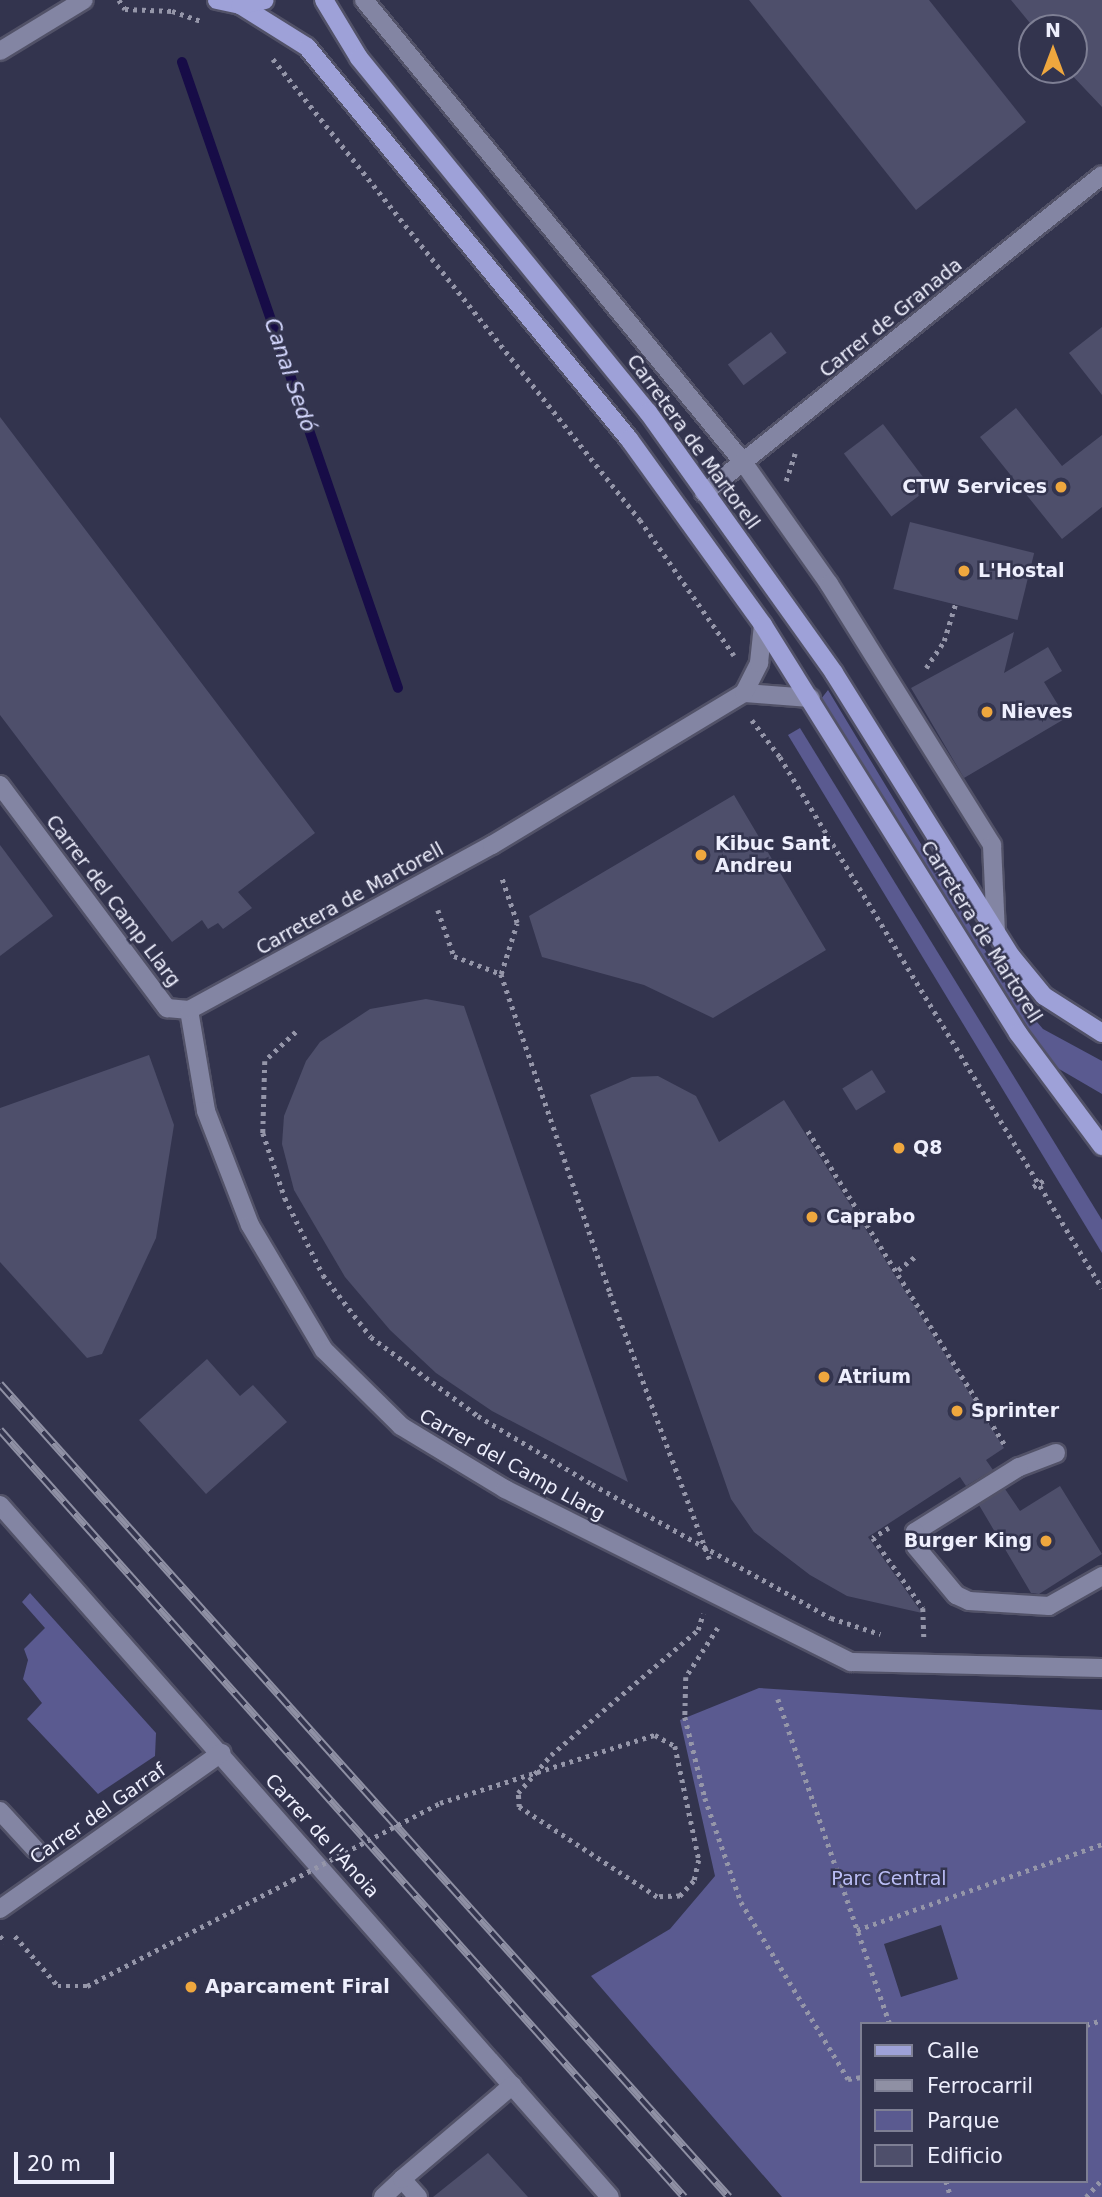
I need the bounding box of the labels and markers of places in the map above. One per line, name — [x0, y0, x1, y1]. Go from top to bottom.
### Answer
place label: CTW Services — [902, 476, 1047, 498]
marker: CTW Services — [1053, 479, 1069, 495]
place label: L'Hostal — [978, 560, 1065, 582]
marker: L'Hostal — [956, 563, 972, 579]
place label: Nieves — [1001, 701, 1073, 723]
marker: Nieves — [979, 704, 995, 720]
place label: Kibuc Sant Andreu — [715, 833, 830, 877]
marker: Kibuc Sant Andreu — [693, 847, 709, 863]
place label: Q8 — [913, 1137, 942, 1159]
marker: Q8 — [891, 1140, 907, 1156]
place label: Caprabo — [826, 1206, 915, 1228]
marker: Caprabo — [804, 1209, 820, 1225]
place label: Atrium — [838, 1366, 911, 1388]
marker: Atrium — [816, 1369, 832, 1385]
place label: Sprinter — [971, 1400, 1059, 1422]
marker: Sprinter — [949, 1403, 965, 1419]
place label: Burger King — [904, 1530, 1032, 1552]
marker: Burger King — [1038, 1533, 1054, 1549]
place label: Aparcament Firal — [205, 1976, 390, 1998]
marker: Aparcament Firal — [183, 1979, 199, 1995]

